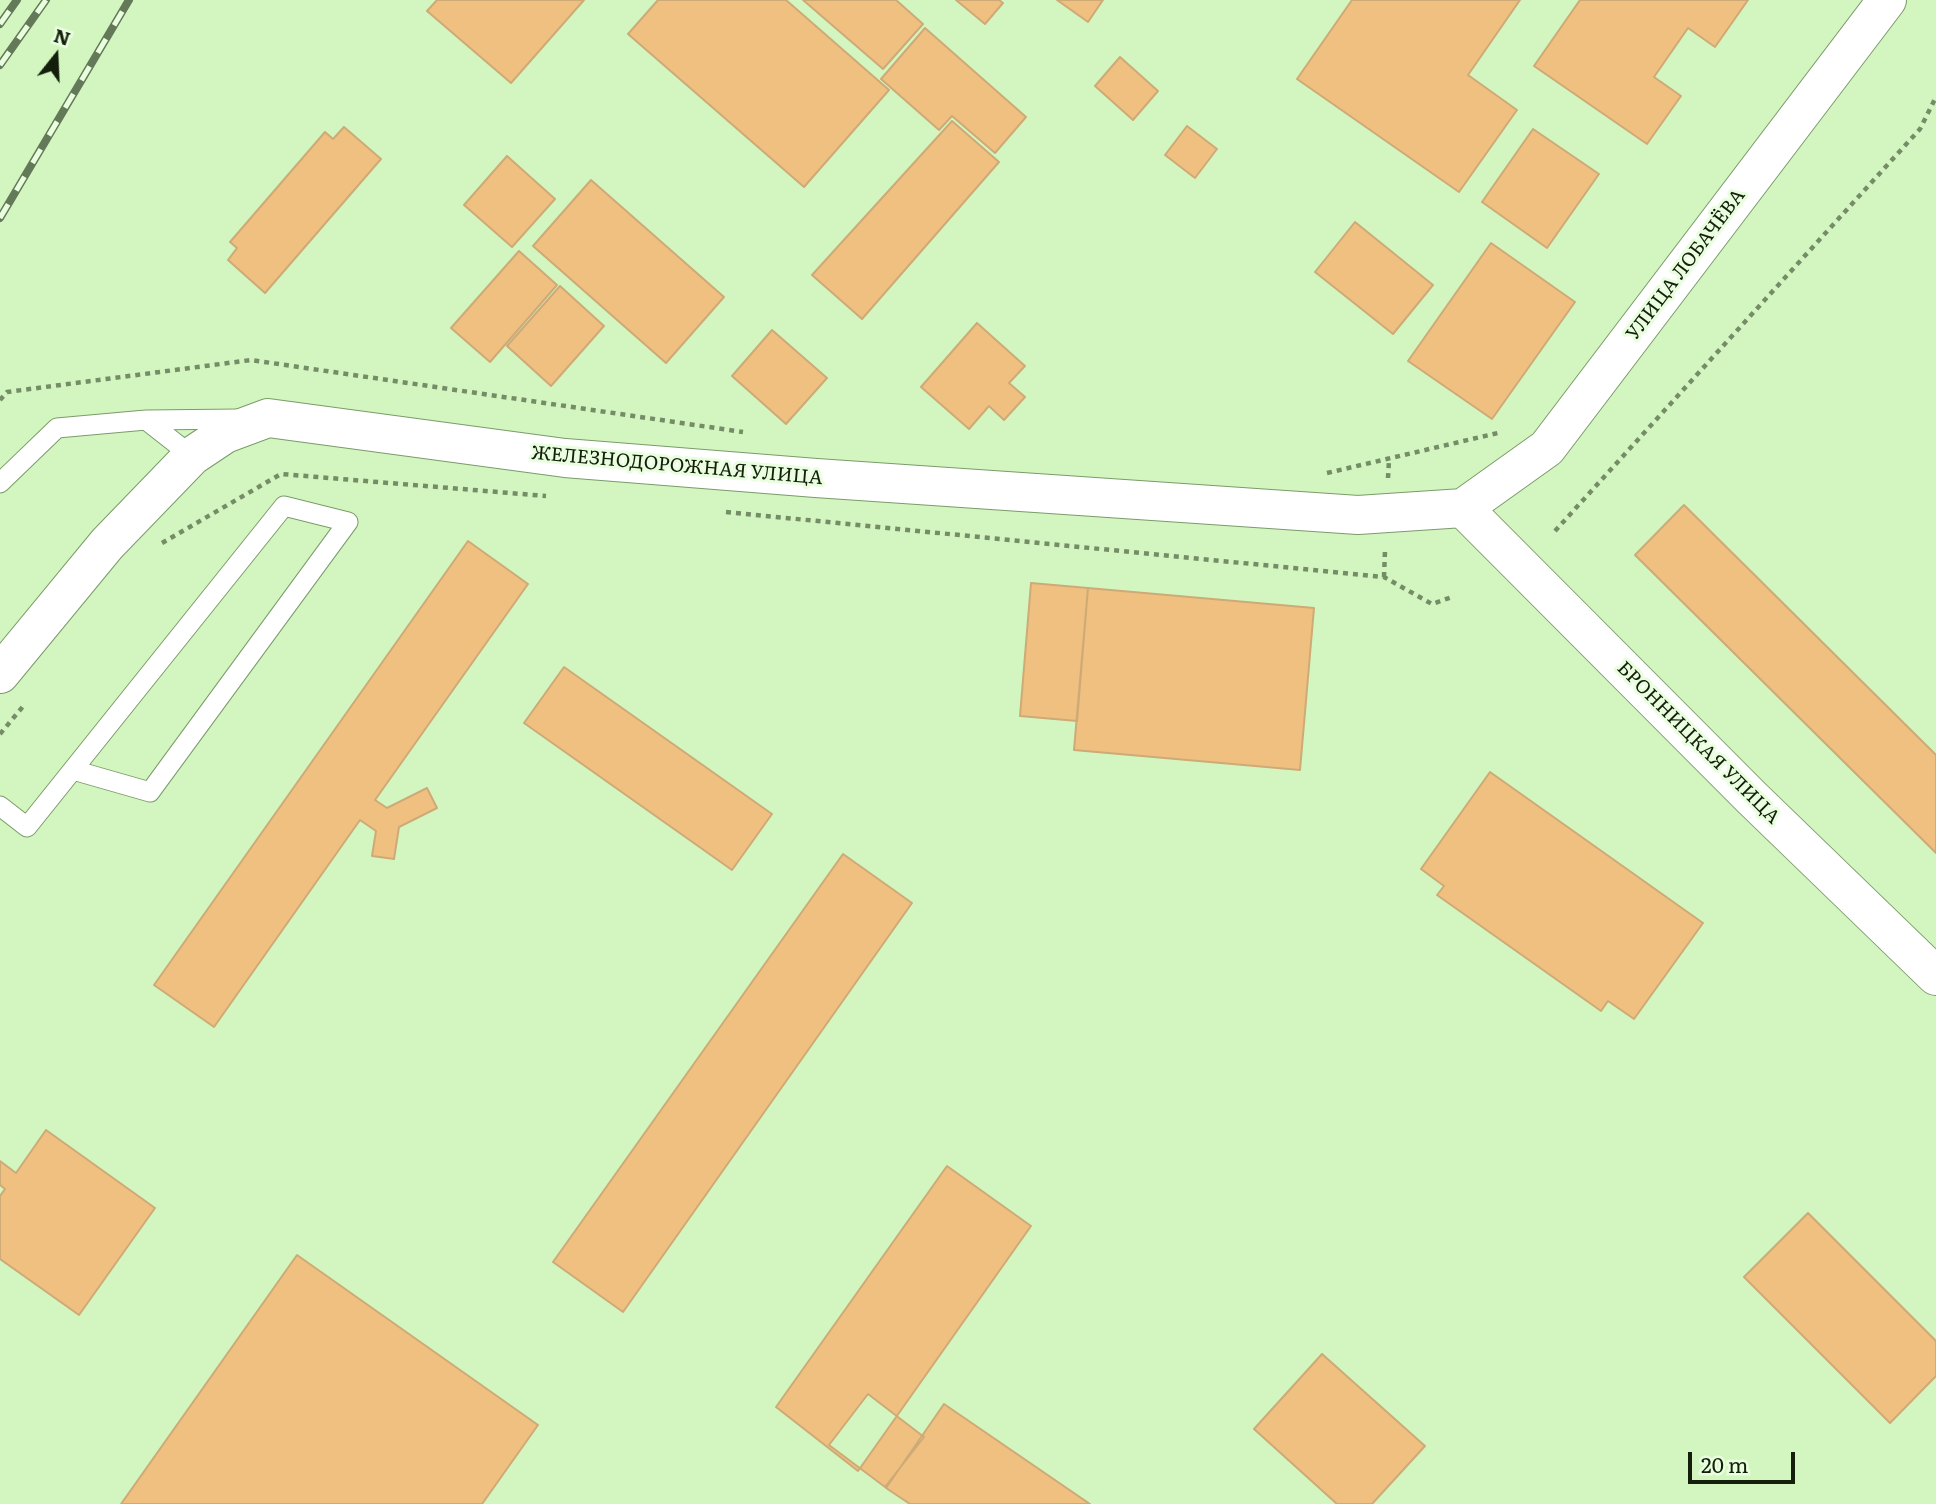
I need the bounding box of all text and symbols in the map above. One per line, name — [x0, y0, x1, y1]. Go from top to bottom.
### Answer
text: N — [51, 20, 74, 52]
north arrow — [21, 21, 91, 91]
street label: УЛИЦА ЛОБАЧЁВА — [1622, 185, 1750, 345]
street label: ЖЕЛЕЗНОДОРОЖНАЯ УЛИЦА — [530, 442, 824, 490]
street label: БРОННИЦКАЯ УЛИЦА — [1612, 657, 1784, 829]
scale bar — [1691, 1438, 1798, 1482]
text: 20 m — [1701, 1448, 1748, 1479]

